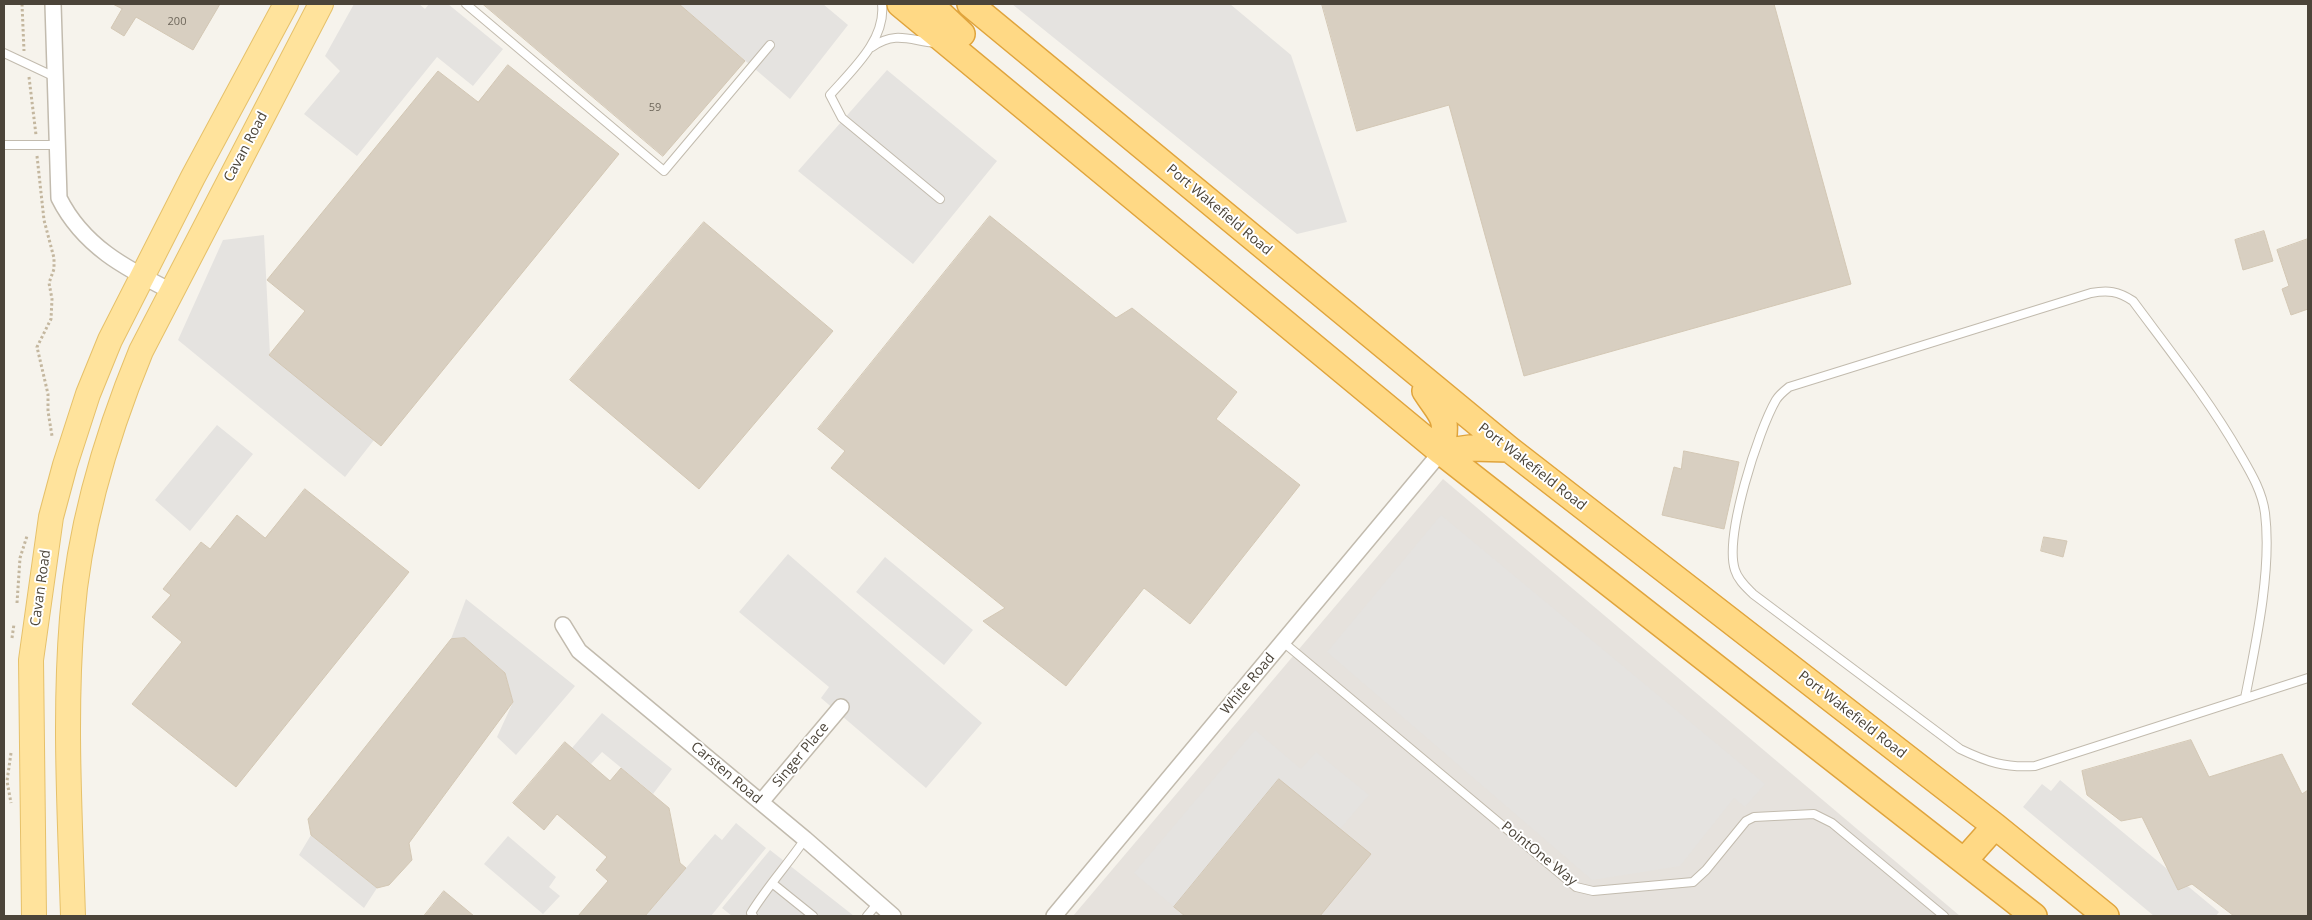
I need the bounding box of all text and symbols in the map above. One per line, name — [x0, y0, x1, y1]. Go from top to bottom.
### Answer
house number: 200 — [168, 15, 186, 29]
house number: 59 — [649, 101, 661, 115]
street label: Cavan Road — [221, 109, 271, 185]
street label: Port Wakefield Road — [1163, 161, 1275, 259]
street label: Port Wakefield Road — [1475, 420, 1589, 514]
street label: Cavan Road — [27, 549, 55, 627]
street label: White Road — [1217, 650, 1279, 718]
street label: Port Wakefield Road — [1795, 668, 1909, 762]
street label: Singer Place — [769, 719, 833, 791]
street label: Carsten Road — [687, 738, 765, 808]
street label: PointOne Way — [1498, 818, 1580, 890]

